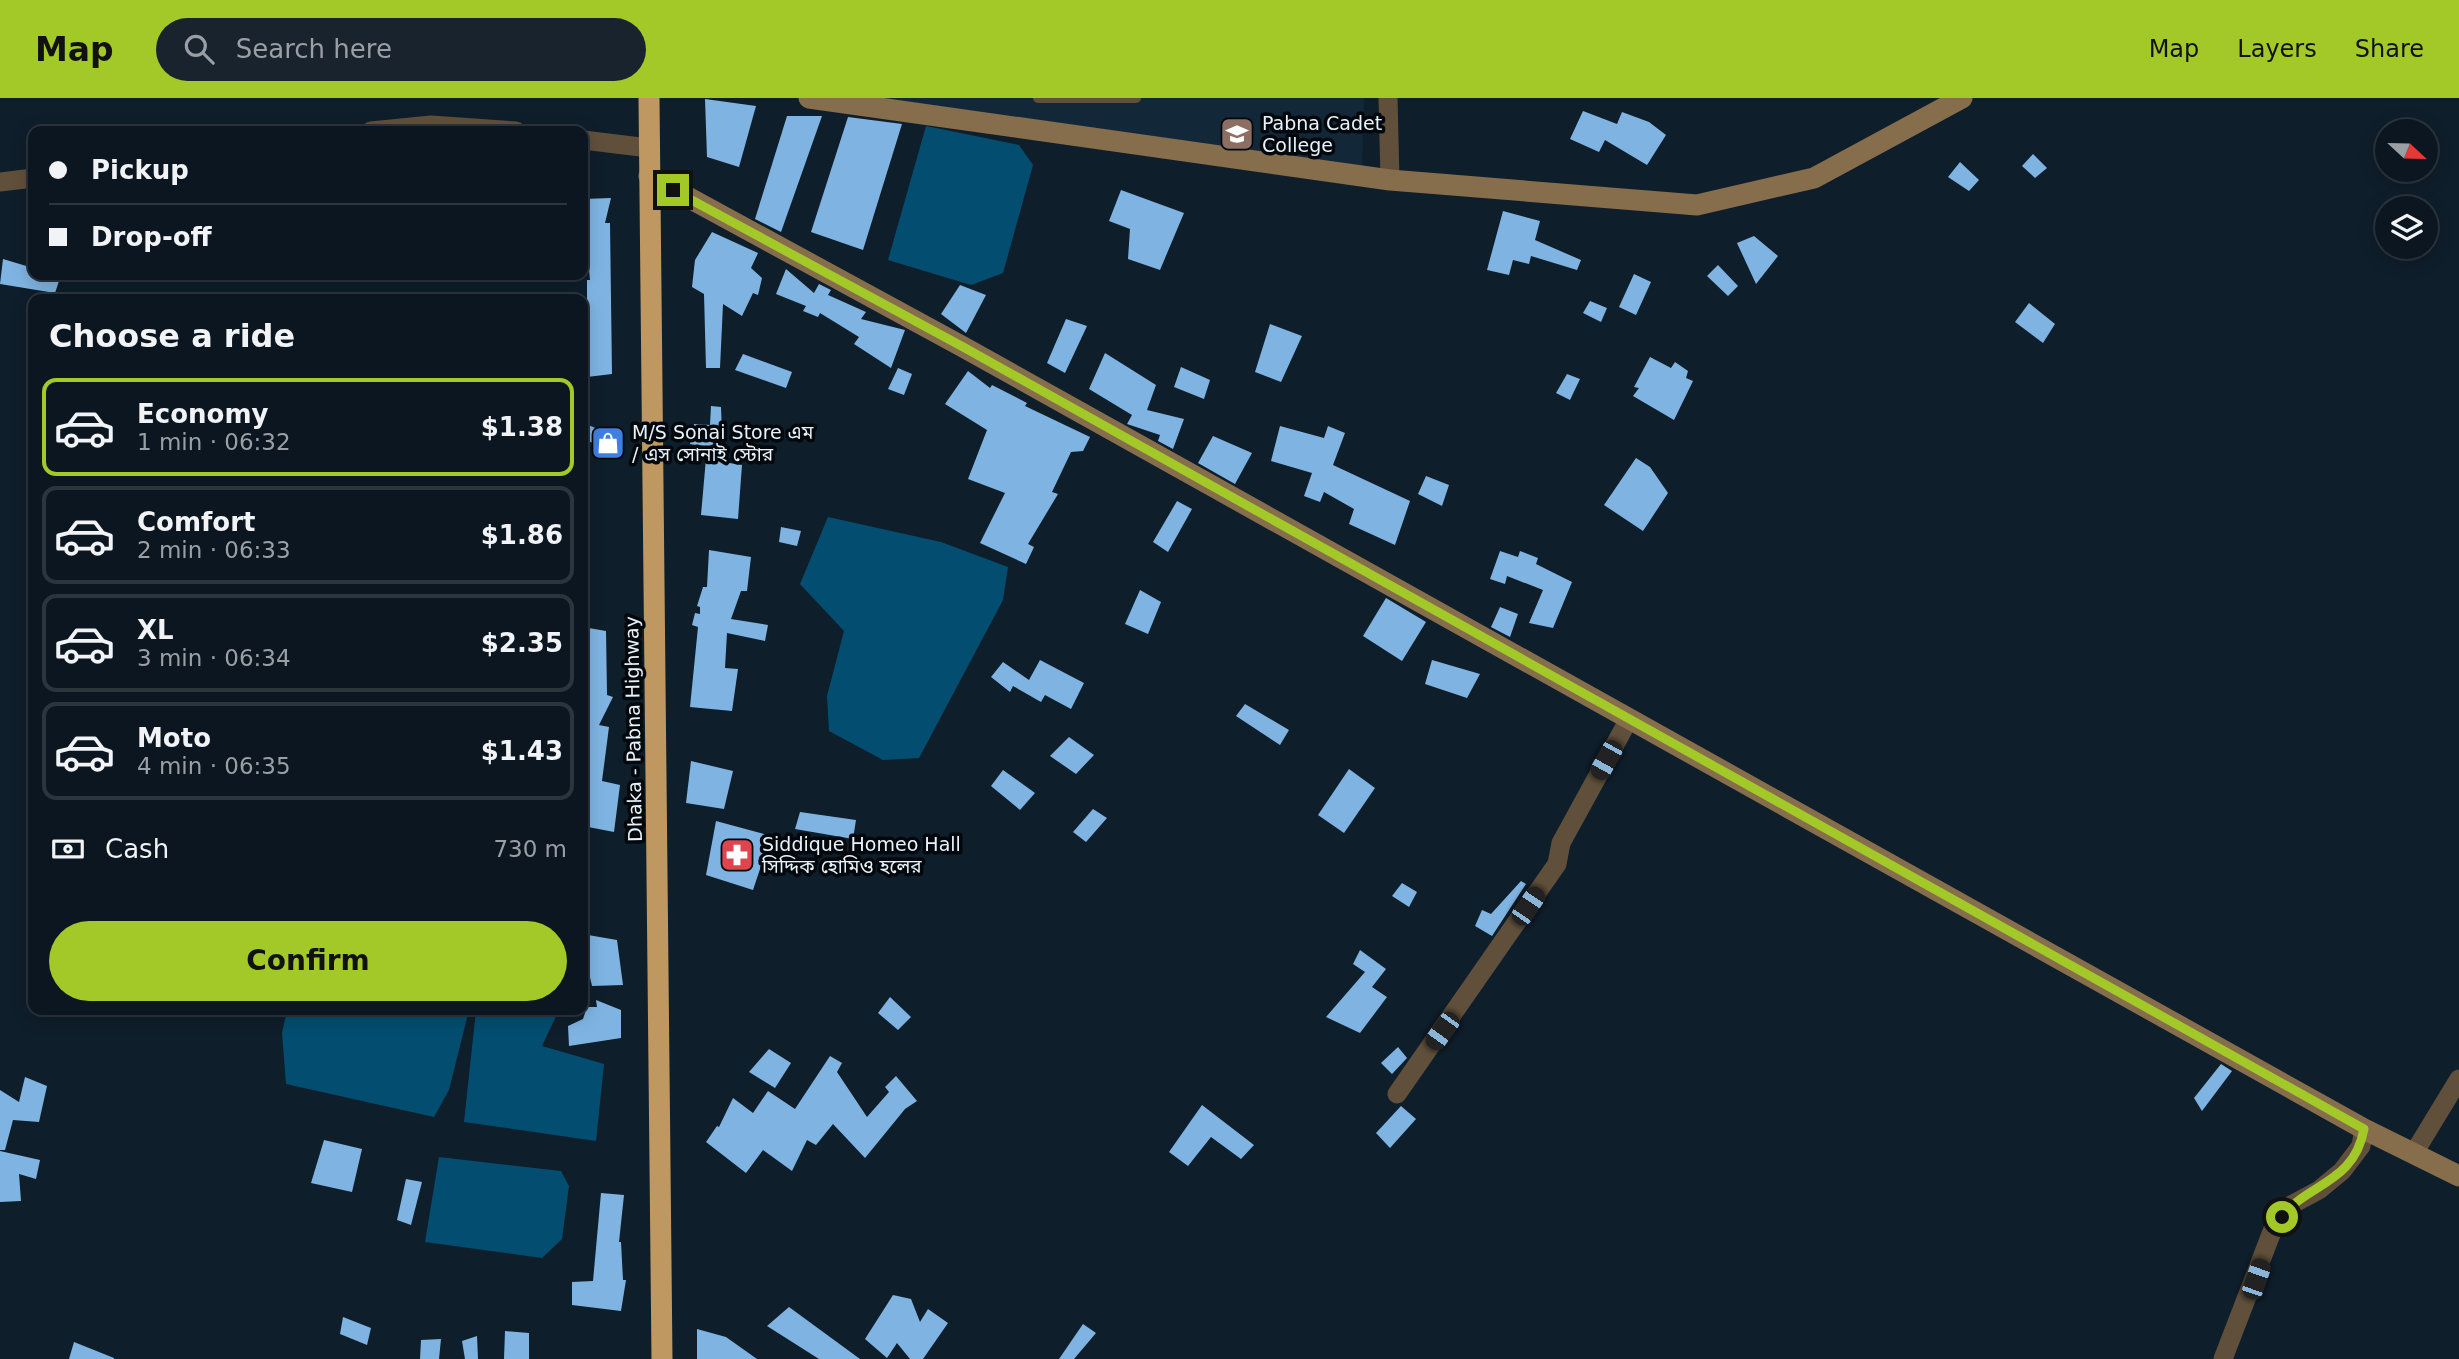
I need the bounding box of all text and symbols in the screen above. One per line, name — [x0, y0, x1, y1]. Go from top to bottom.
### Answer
search box — [156, 18, 646, 81]
text: Map — [35, 30, 114, 69]
icon: search — [180, 30, 218, 68]
text: Search here — [236, 34, 392, 64]
text: Map — [2149, 35, 2199, 63]
text: Layers — [2237, 35, 2317, 63]
text: Share — [2355, 35, 2424, 63]
place label: Pabna Cadet College — [1262, 112, 1382, 156]
school or university icon: Pabna Cadet College — [1218, 115, 1256, 153]
north arrow — [2375, 119, 2438, 182]
map controls — [2375, 119, 2438, 259]
text: Pickup — [91, 155, 189, 185]
route end — [657, 174, 689, 206]
button: layers — [2375, 196, 2438, 259]
text: Drop-off — [91, 222, 212, 252]
text: Choose a ride — [49, 317, 295, 355]
icon: car — [53, 396, 116, 459]
text: Economy — [137, 399, 268, 429]
text: $1.38 — [481, 412, 563, 442]
place label: M/S Sonai Store এম / এস সোনাই স্টোর — [632, 421, 814, 465]
shop icon: M/S Sonai Store এম / এস সোনাই স্টোর — [589, 424, 627, 462]
text: 1 min · 06:32 — [137, 429, 291, 455]
icon: car — [53, 504, 116, 567]
text: Comfort — [137, 507, 255, 537]
text: $1.86 — [481, 520, 563, 550]
text: 2 min · 06:33 — [137, 537, 291, 563]
icon: car — [53, 612, 116, 675]
text: XL — [137, 615, 174, 645]
street label: Dhaka - Pabna Highway — [620, 616, 646, 842]
text: $2.35 — [481, 628, 563, 658]
text: 3 min · 06:34 — [137, 645, 291, 671]
icon: car — [53, 720, 116, 783]
text: Moto — [137, 723, 211, 753]
text: $1.43 — [481, 736, 563, 766]
car — [1587, 737, 1626, 783]
text: 4 min · 06:35 — [137, 753, 291, 779]
icon: cash — [49, 830, 87, 868]
place label: Siddique Homeo Hall সিদ্দিক হোমিও হলের — [761, 833, 961, 877]
text: Cash — [105, 834, 169, 864]
text: 730 m — [493, 836, 567, 862]
pharmacy icon: Siddique Homeo Hall সিদ্দিক হোমিও হলের — [718, 836, 756, 874]
car — [1508, 883, 1549, 929]
button: Confirm — [49, 921, 567, 1001]
car — [1422, 1008, 1463, 1054]
route start — [2266, 1201, 2298, 1233]
car — [2240, 1256, 2273, 1302]

